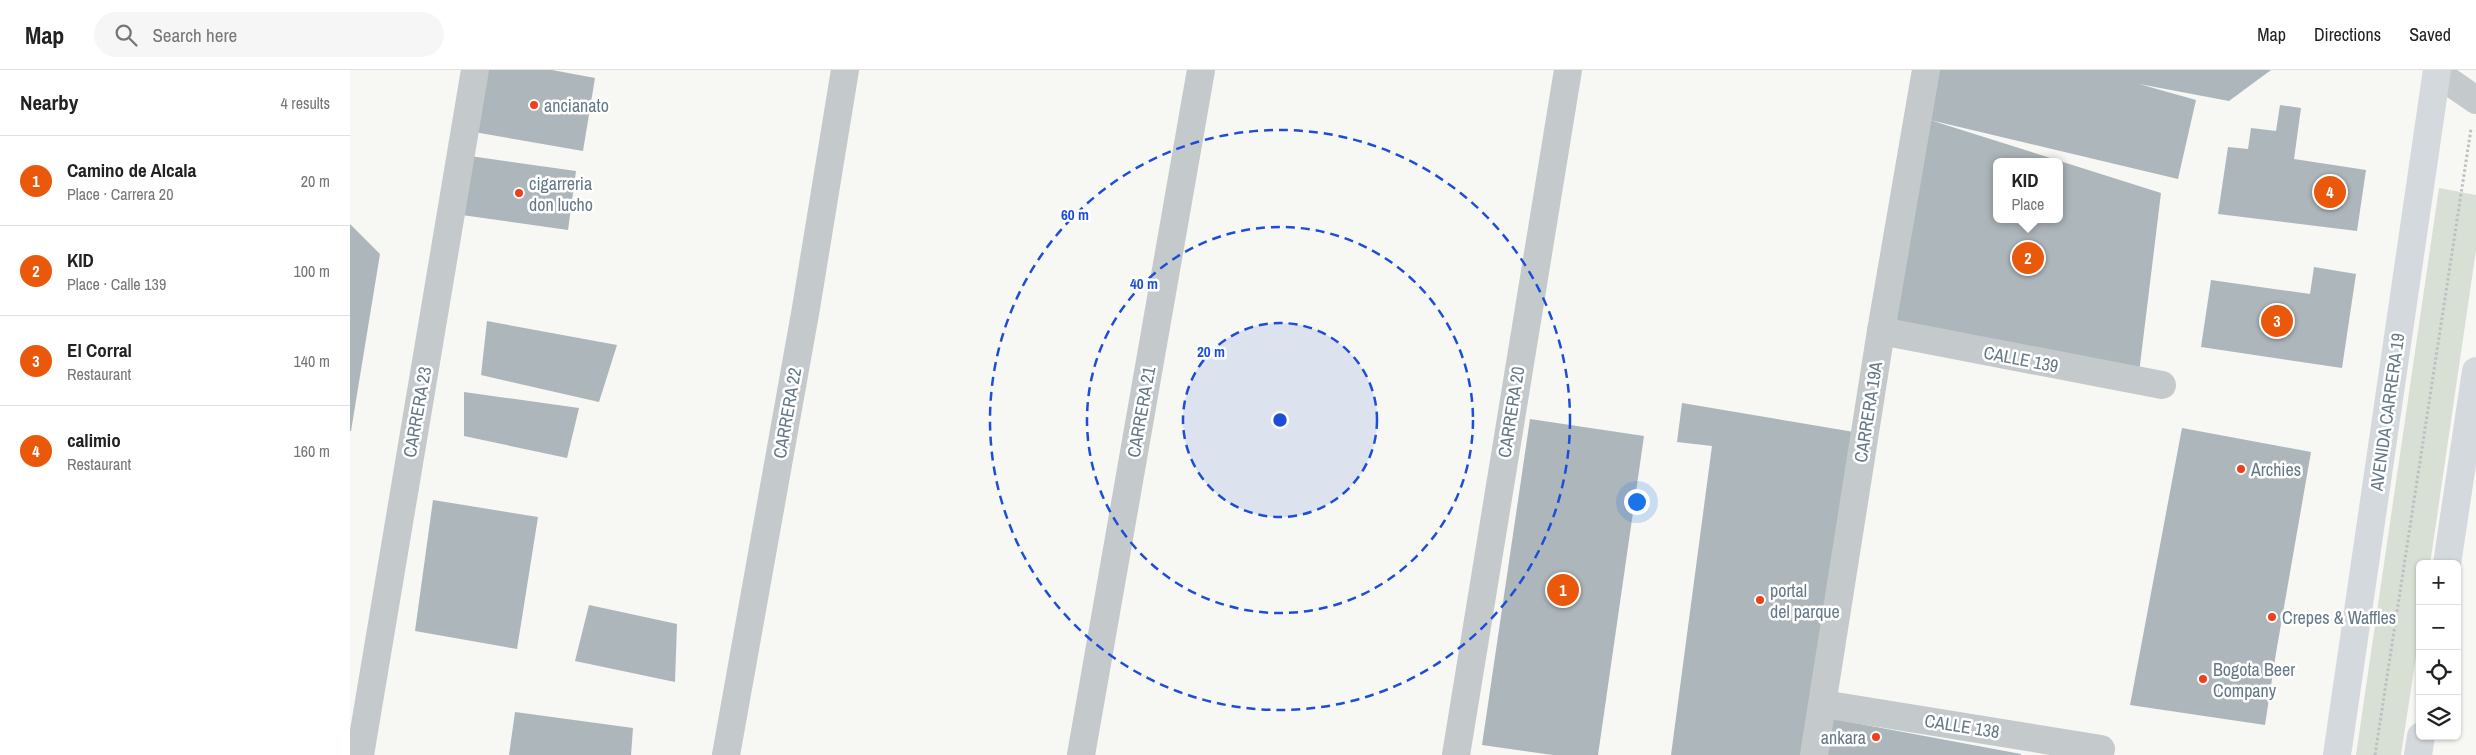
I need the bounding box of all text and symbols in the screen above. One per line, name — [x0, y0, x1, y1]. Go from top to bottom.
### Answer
search box — [94, 12, 444, 57]
text: Map — [25, 19, 64, 51]
icon: search — [112, 21, 140, 49]
text: Search here — [152, 22, 237, 48]
text: Map — [2257, 22, 2286, 47]
text: Directions — [2314, 22, 2381, 47]
text: Saved — [2409, 22, 2451, 47]
text: Nearby — [20, 88, 78, 117]
text: 4 results — [280, 92, 330, 114]
place label: ancianato — [544, 93, 609, 118]
marker: ancianato — [528, 99, 540, 111]
text: Camino de Alcala — [67, 157, 196, 183]
popup — [1993, 158, 2063, 223]
text: KID — [2012, 167, 2038, 193]
text: 1 — [32, 170, 40, 192]
text: 20 m — [301, 170, 330, 192]
place label: cigarreria don lucho — [529, 171, 593, 217]
pin: 4 — [2314, 173, 2346, 211]
text: Place · Carrera 20 — [67, 183, 173, 205]
marker: cigarreria don lucho — [513, 187, 525, 199]
text: Place — [2012, 193, 2044, 215]
text: 60 m — [1061, 204, 1089, 225]
pin: 2 — [2012, 239, 2044, 277]
text: KID — [67, 247, 94, 273]
text: 2 — [32, 260, 40, 282]
text: 100 m — [294, 260, 330, 282]
text: Place · Calle 139 — [67, 273, 166, 295]
text: 40 m — [1130, 273, 1158, 294]
pin: 3 — [2261, 302, 2293, 340]
street label: AVENIDA CARRERA 19 — [2363, 332, 2410, 493]
text: El Corral — [67, 337, 132, 363]
street label: CALLE 139 — [1982, 340, 2060, 378]
text: 20 m — [1197, 341, 1225, 362]
text: 3 — [32, 350, 40, 372]
text: 140 m — [294, 350, 330, 372]
street label: CARRERA 19A — [1848, 360, 1888, 464]
text: Restaurant — [67, 363, 131, 385]
street label: CARRERA 21 — [1121, 364, 1161, 459]
street label: CARRERA 23 — [397, 365, 437, 459]
street label: CARRERA 20 — [1491, 365, 1531, 459]
street label: CARRERA 22 — [767, 366, 807, 460]
centre of rings — [1271, 411, 1289, 429]
text: calimio — [67, 427, 121, 453]
text: 4 — [32, 440, 40, 462]
text: 160 m — [294, 440, 330, 462]
text: Restaurant — [67, 453, 131, 475]
place label: Archies — [2250, 457, 2301, 482]
marker: Archies — [2235, 463, 2247, 475]
your location — [1624, 489, 1650, 515]
map controls — [2416, 560, 2461, 740]
button: + — [2416, 560, 2461, 605]
pin: 1 — [1547, 571, 1579, 609]
place label: portal del parque — [1770, 578, 1840, 624]
marker: portal del parque — [1754, 594, 1766, 606]
place label: Crepes & Waffles — [2282, 605, 2396, 630]
button: − — [2416, 605, 2461, 650]
marker: Crepes & Waffles — [2266, 611, 2278, 623]
button: locate — [2416, 650, 2461, 695]
place label: Bogota Beer Company — [2213, 657, 2295, 703]
marker: Bogota Beer Company — [2197, 673, 2209, 685]
button: layers — [2416, 695, 2461, 740]
street label: CALLE 138 — [1923, 708, 2001, 744]
place label: ankara — [1821, 725, 1866, 750]
marker: ankara — [1870, 731, 1882, 743]

